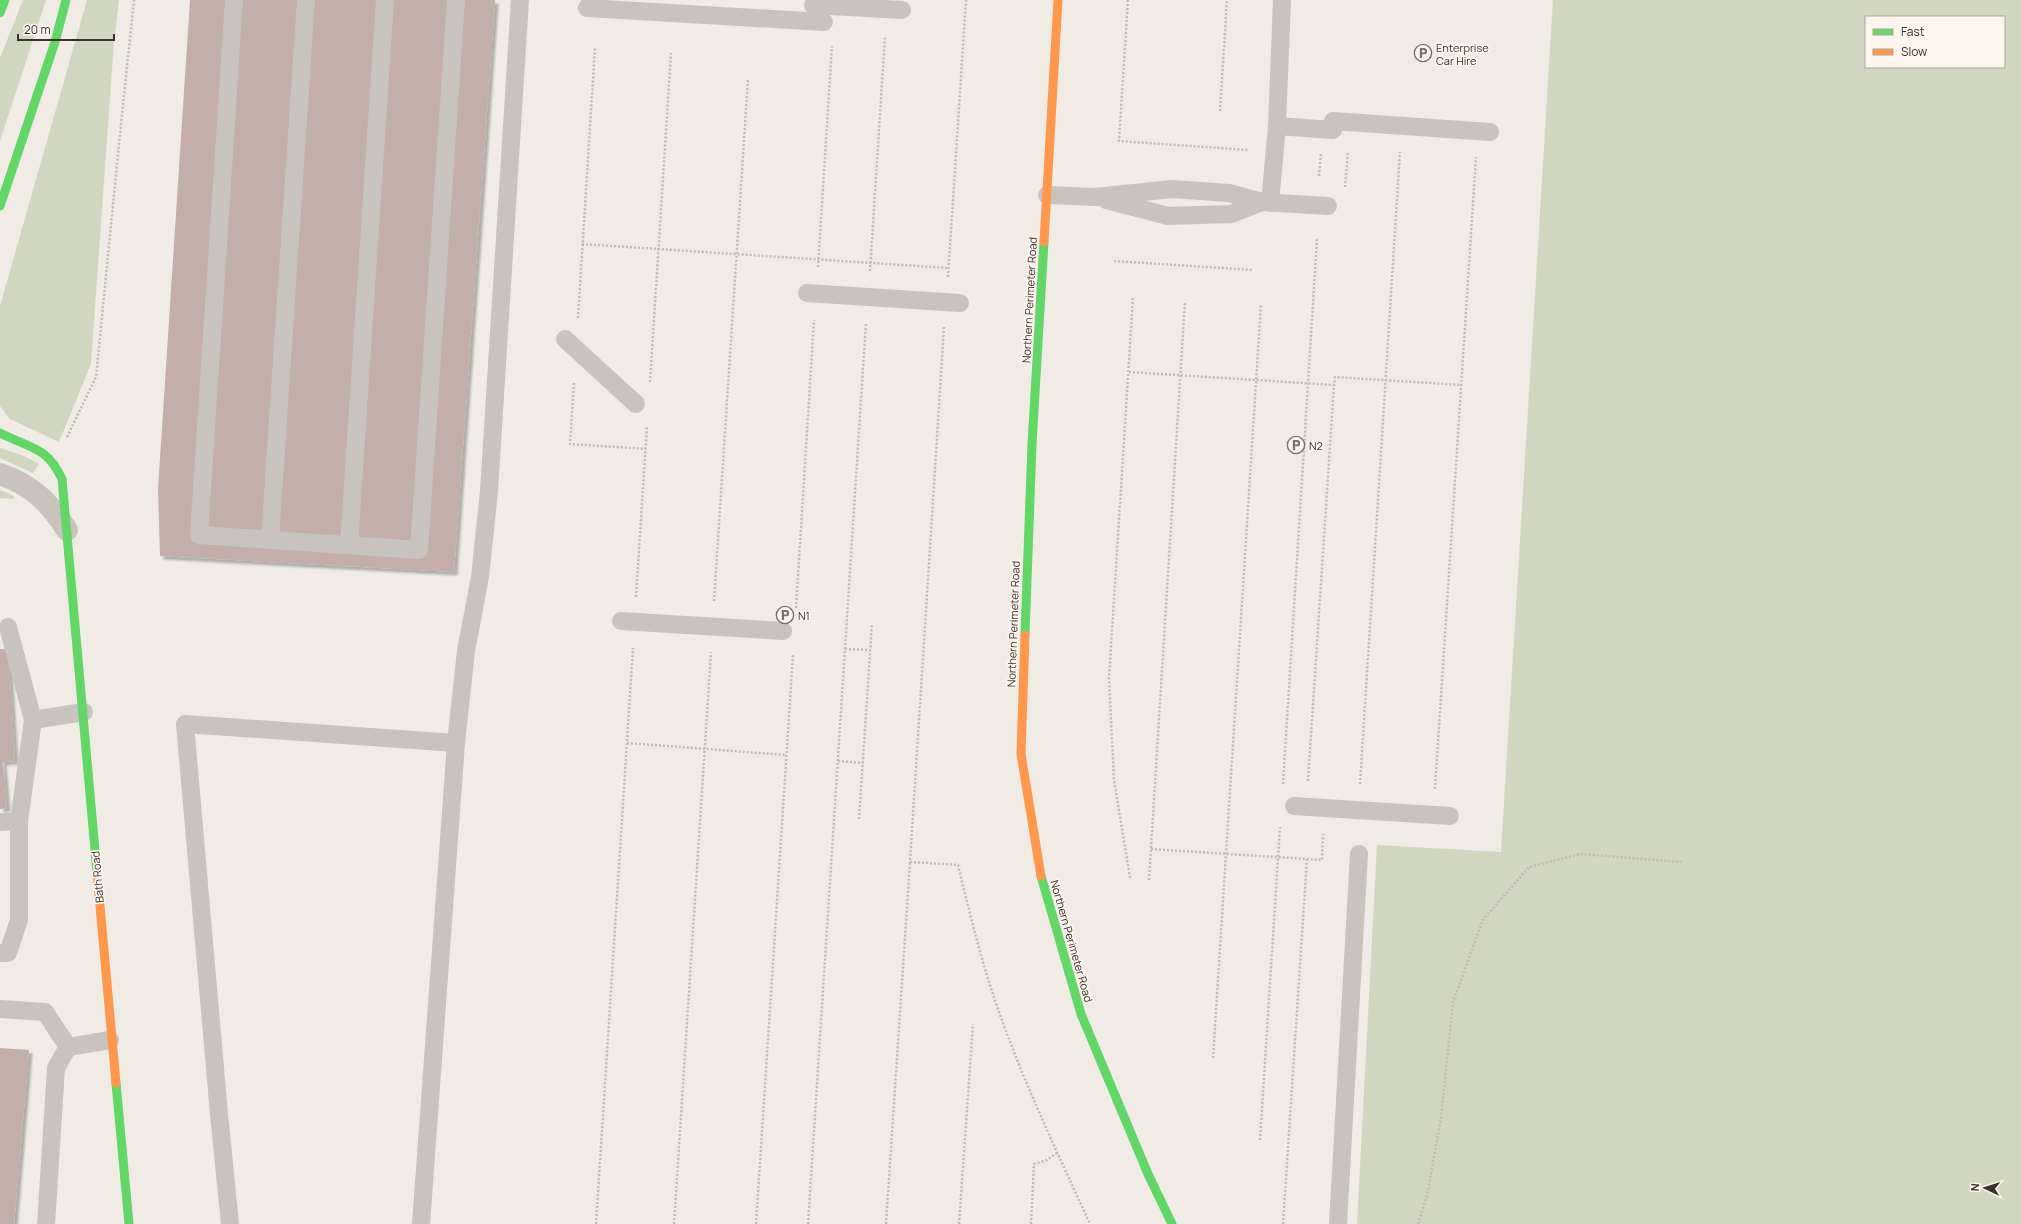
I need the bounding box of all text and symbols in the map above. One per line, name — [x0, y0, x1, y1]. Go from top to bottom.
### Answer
scale bar — [18, 16, 114, 42]
legend — [1865, 16, 2005, 68]
text: 20 m — [24, 21, 51, 38]
text: Fast — [1901, 23, 1925, 40]
place label: Enterprise Car Hire — [1436, 40, 1489, 68]
parking icon: Enterprise Car Hire — [1413, 43, 1433, 63]
text: Slow — [1901, 43, 1927, 60]
street label: Northern Perimeter Road — [1018, 237, 1040, 363]
parking icon: N2 — [1286, 435, 1306, 455]
place label: N2 — [1309, 438, 1323, 453]
street label: Northern Perimeter Road — [1003, 561, 1023, 687]
parking icon: N1 — [775, 605, 795, 625]
place label: N1 — [798, 608, 810, 623]
street label: Bath Road — [87, 850, 107, 904]
street label: Northern Perimeter Road — [1047, 878, 1097, 1004]
north arrow — [1965, 1168, 2005, 1208]
text: N — [1967, 1183, 1982, 1192]

